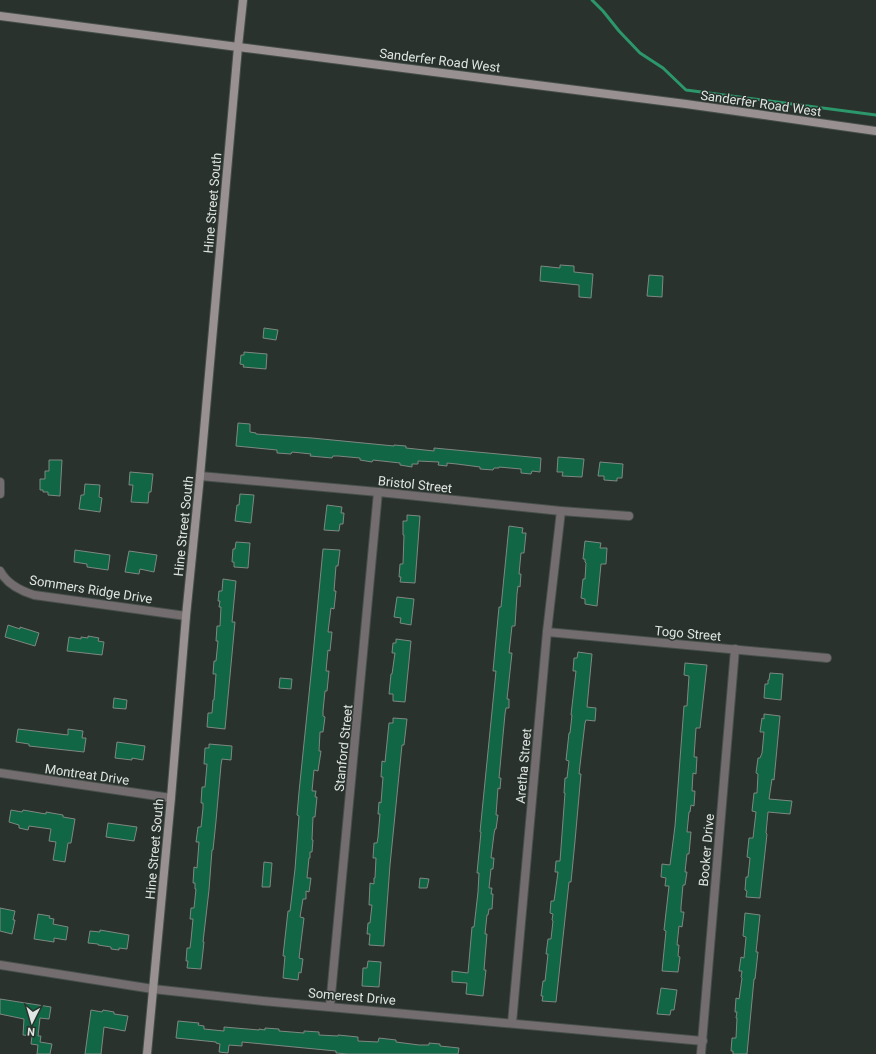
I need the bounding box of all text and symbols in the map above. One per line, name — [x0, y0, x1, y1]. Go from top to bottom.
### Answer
street label: Sanderfer Road West — [379, 46, 501, 75]
street label: Sanderfer Road West — [700, 88, 822, 119]
street label: Hine Street South — [201, 152, 224, 254]
street label: Bristol Street — [377, 473, 453, 496]
street label: Hine Street South — [171, 475, 196, 577]
street label: Sommers Ridge Drive — [28, 572, 154, 607]
street label: Togo Street — [654, 623, 722, 644]
street label: Stanford Street — [331, 704, 356, 792]
street label: Aretha Street — [513, 728, 534, 804]
street label: Montreat Drive — [44, 761, 130, 788]
street label: Hine Street South — [143, 798, 166, 900]
street label: Booker Drive — [696, 813, 717, 887]
street label: Somerest Drive — [307, 985, 397, 1008]
north arrow — [12, 1002, 52, 1042]
text: N — [27, 1025, 36, 1038]

